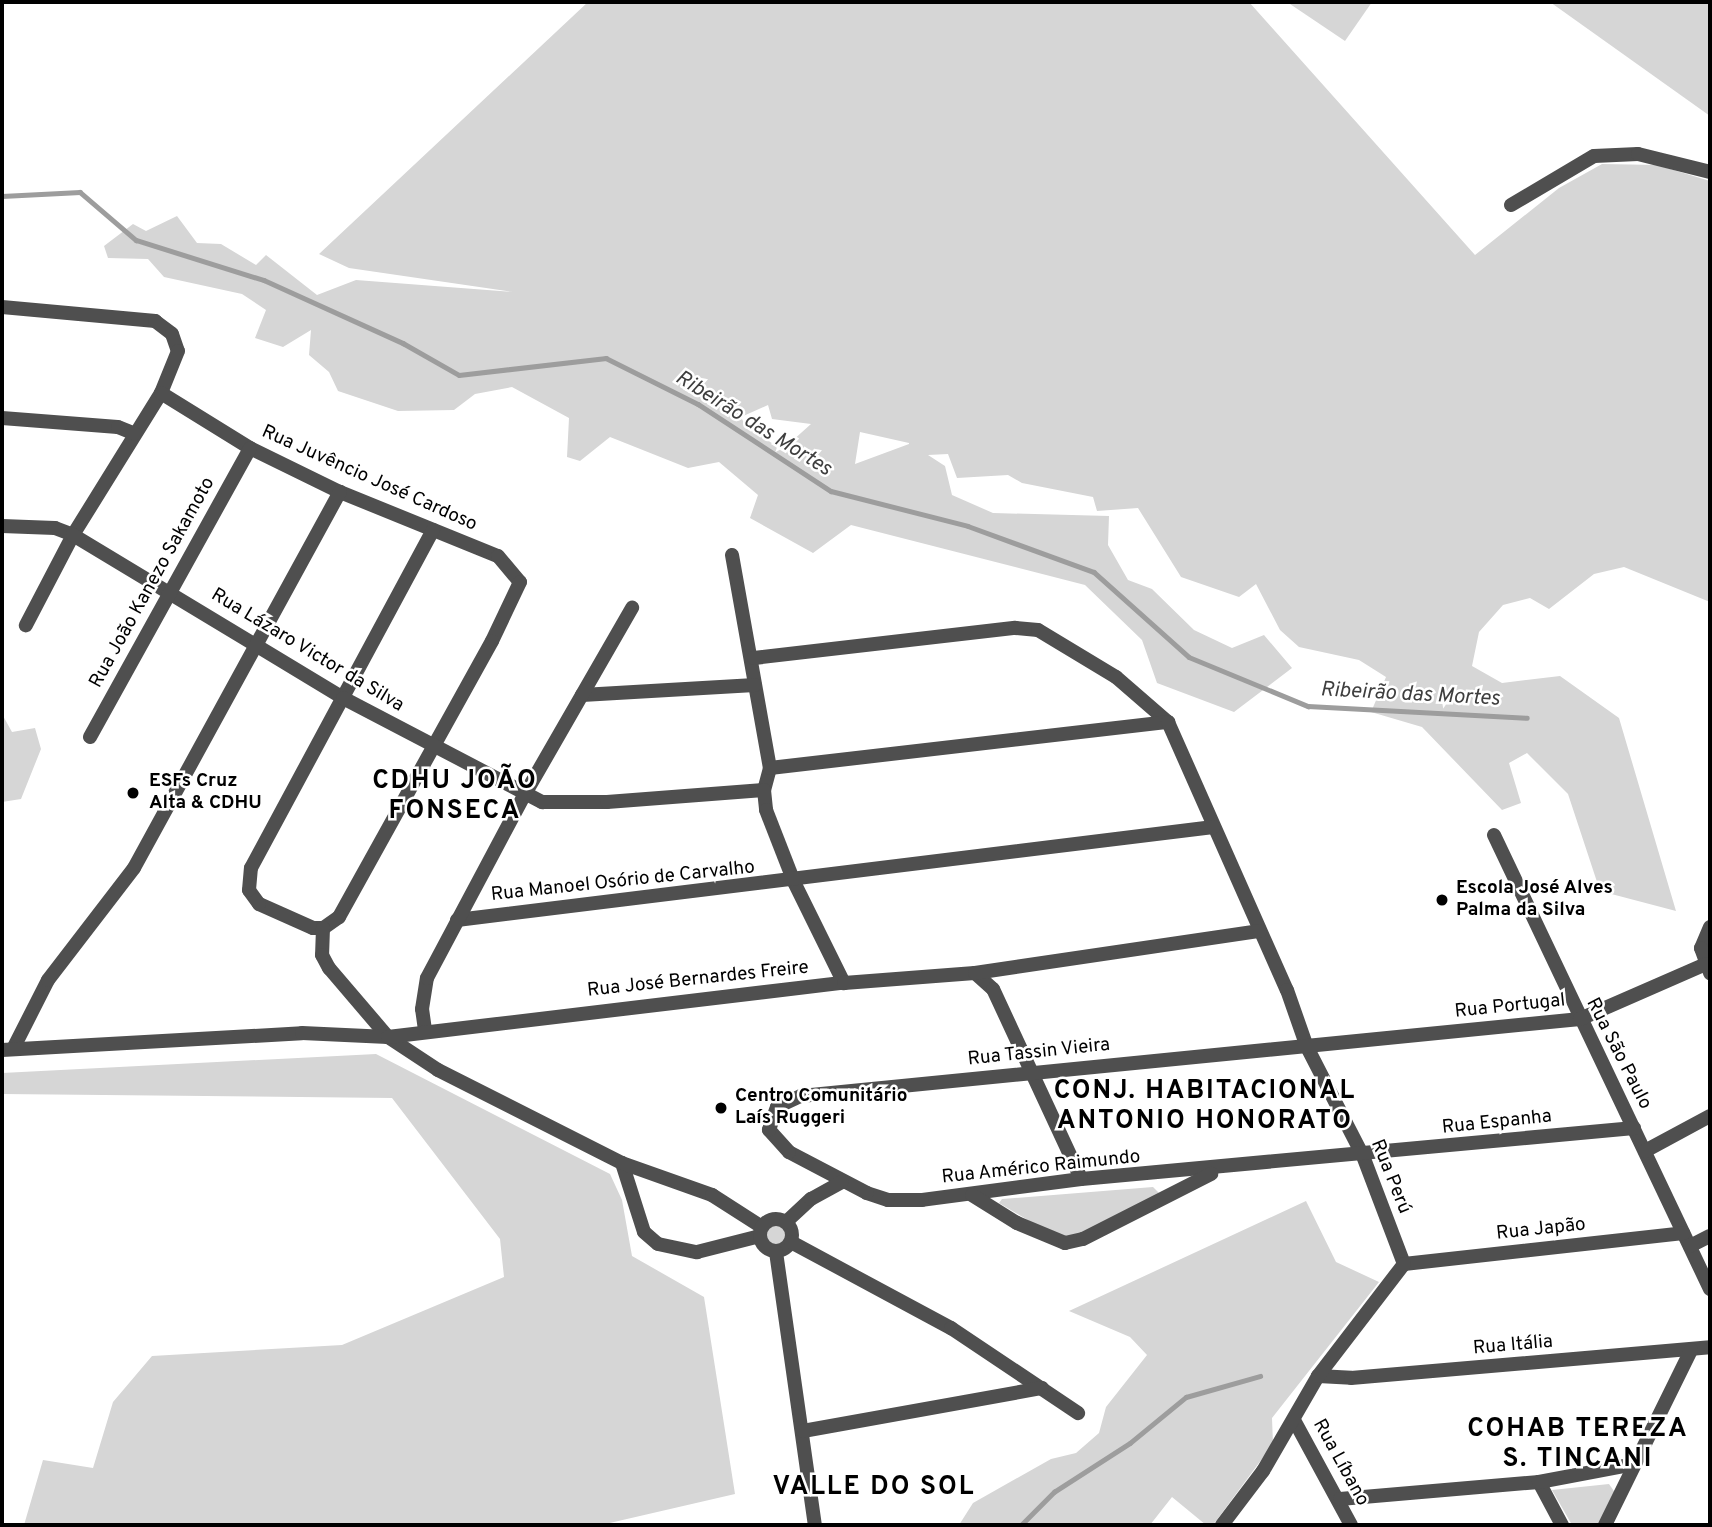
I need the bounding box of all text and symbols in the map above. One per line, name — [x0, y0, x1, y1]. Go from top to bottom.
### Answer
water label: Ribeirão das Mortes — [670, 366, 836, 482]
street label: Rua Juvêncio José Cardoso — [258, 421, 480, 537]
street label: Rua João Kanezo Sakamoto — [86, 474, 220, 692]
street label: Rua Lázaro Victor da Silva — [206, 584, 408, 718]
water label: Ribeirão das Mortes — [1320, 678, 1500, 712]
district label: CDHU JOÃO FONSECA — [373, 766, 537, 828]
place label: ESFs Cruz Alta & CDHU — [149, 771, 262, 815]
marker: ESFs Cruz Alta & CDHU — [123, 783, 143, 803]
street label: Rua Manoel Osório de Carvalho — [490, 857, 756, 907]
place label: Escola José Alves Palma da Silva — [1456, 878, 1614, 922]
marker: Escola José Alves Palma da Silva — [1434, 892, 1450, 908]
street label: Rua José Bernardes Freire — [586, 957, 810, 1003]
street label: Rua Portugal — [1454, 990, 1566, 1024]
street label: Rua São Paulo — [1580, 994, 1656, 1114]
street label: Rua Tassin Vieira — [966, 1034, 1112, 1072]
district label: CONJ. HABITACIONAL ANTONIO HONORATO — [1056, 1076, 1354, 1138]
place label: Centro Comunitário Laís Ruggeri — [735, 1086, 908, 1130]
marker: Centro Comunitário Laís Ruggeri — [713, 1100, 729, 1116]
street label: Rua Espanha — [1441, 1106, 1553, 1140]
street label: Rua Perú — [1365, 1137, 1415, 1217]
street label: Rua Américo Raimundo — [940, 1146, 1142, 1190]
street label: Rua Japão — [1495, 1214, 1587, 1246]
street label: Rua Itália — [1472, 1331, 1554, 1361]
district label: COHAB TEREZA S. TINCANI — [1469, 1414, 1687, 1476]
street label: Rua Líbano — [1307, 1416, 1373, 1510]
district label: VALLE DO SOL — [774, 1472, 974, 1504]

